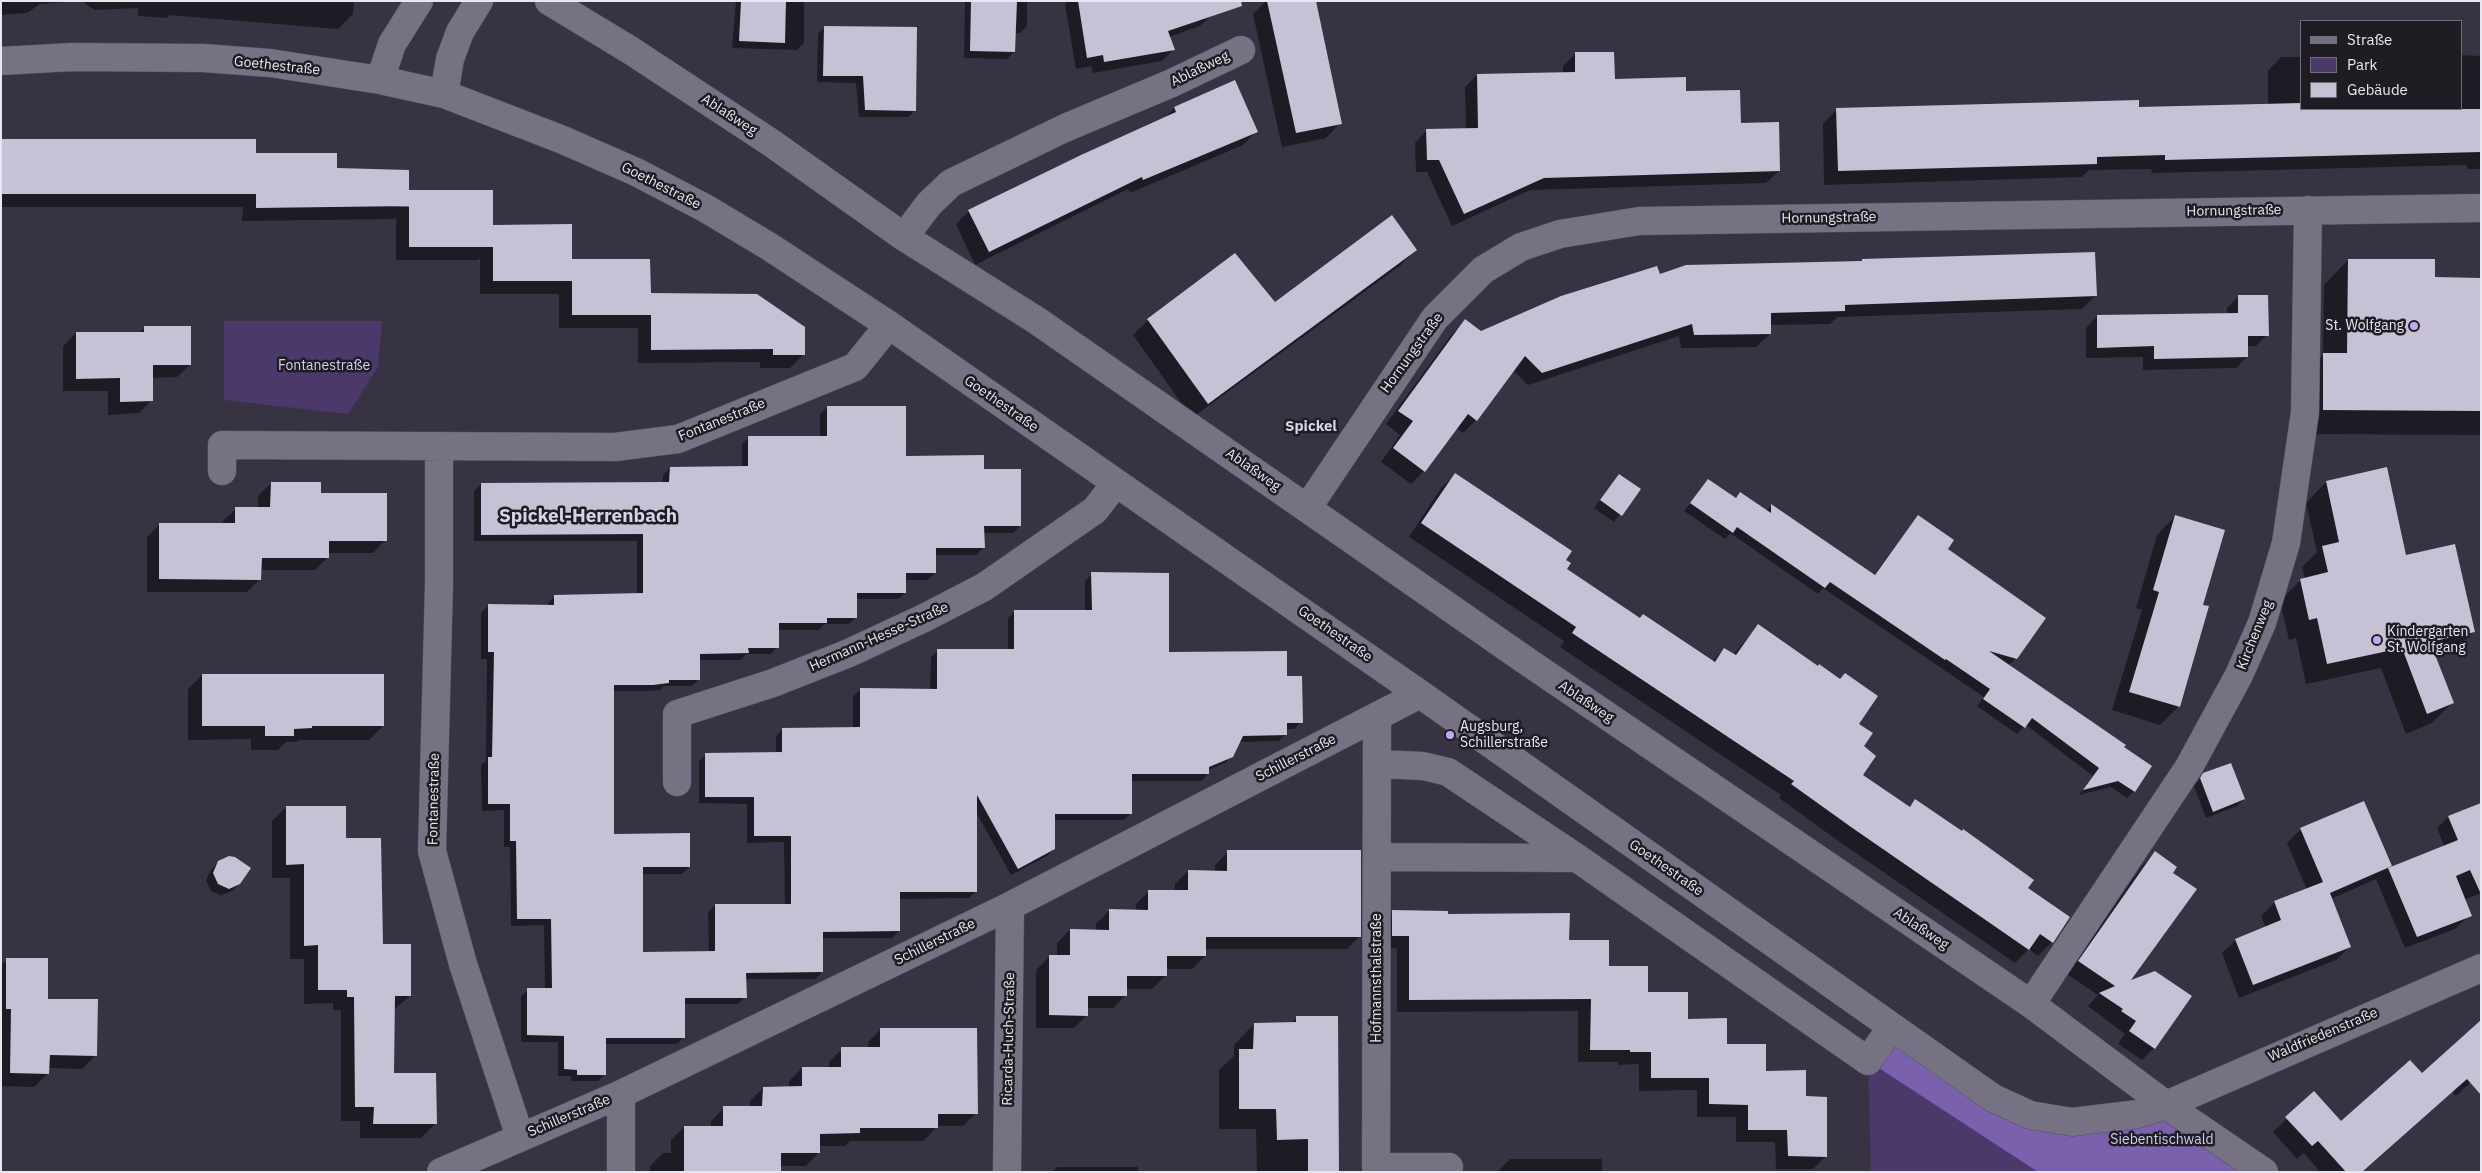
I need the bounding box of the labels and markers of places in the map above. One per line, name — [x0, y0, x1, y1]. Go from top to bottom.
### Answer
place label: St. Wolfgang — [2325, 318, 2404, 334]
marker: St. Wolfgang — [2408, 320, 2420, 332]
place label: Kindergarten St. Wolfgang — [2387, 624, 2468, 656]
marker: Kindergarten St. Wolfgang — [2371, 634, 2383, 646]
place label: Augsburg, Schillerstraße — [1460, 719, 1548, 752]
marker: Augsburg, Schillerstraße — [1444, 729, 1456, 741]

